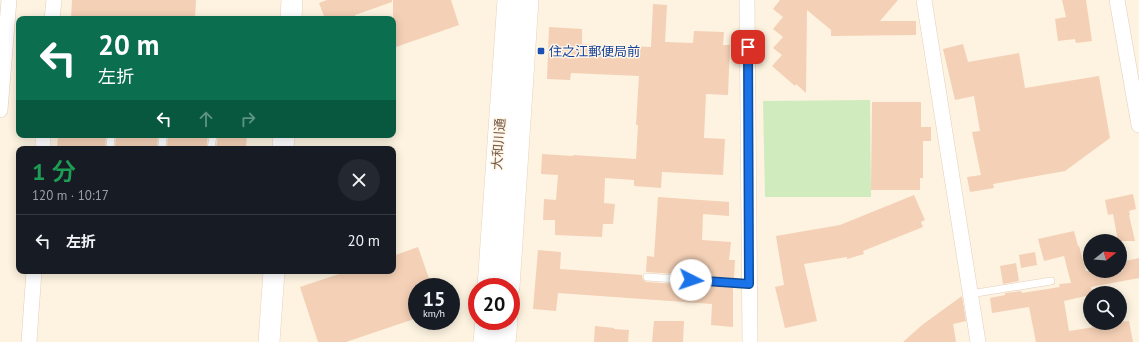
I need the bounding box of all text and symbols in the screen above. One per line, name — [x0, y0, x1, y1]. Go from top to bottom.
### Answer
text: 20 m — [98, 26, 159, 63]
pin — [731, 30, 765, 64]
icon: left — [32, 32, 84, 84]
icon: arrive — [737, 36, 759, 58]
place label: 住之江郵便局前 — [549, 43, 640, 60]
marker: 住之江郵便局前 — [536, 46, 546, 56]
text: 左折 — [98, 65, 134, 88]
icon: left — [153, 108, 175, 130]
icon: ahead — [195, 108, 217, 130]
icon: right — [237, 108, 259, 130]
street label: 大和川通 — [488, 117, 509, 171]
text: 1 分 — [32, 156, 76, 187]
button: close — [338, 159, 380, 201]
text: 120 m · 10:17 — [32, 187, 109, 204]
icon: left — [32, 230, 54, 252]
text: 20 m — [347, 231, 380, 250]
text: 左折 — [66, 232, 96, 251]
north arrow — [1083, 234, 1127, 278]
map controls — [1083, 234, 1127, 330]
position arrow — [670, 259, 712, 301]
speed limit sign: 20 — [468, 278, 520, 330]
text: 15 — [423, 286, 445, 312]
button: search — [1083, 286, 1127, 330]
text: km/h — [423, 307, 445, 320]

